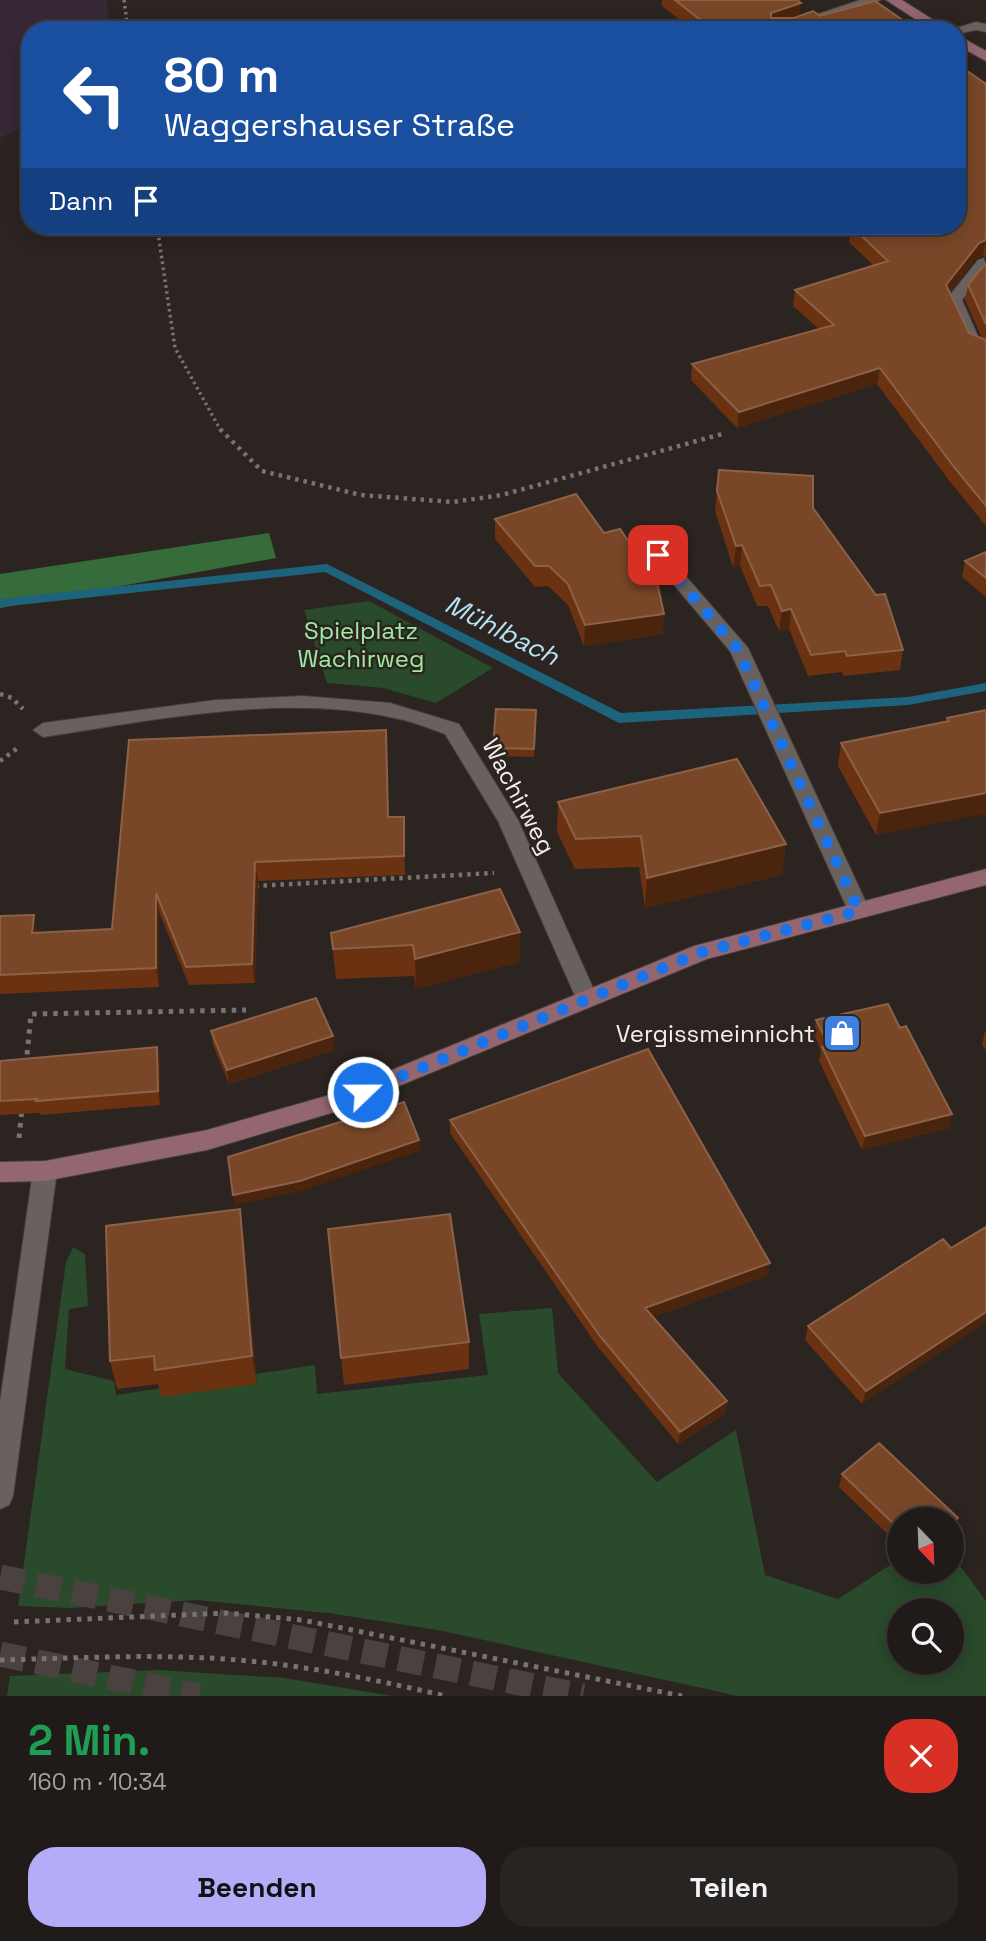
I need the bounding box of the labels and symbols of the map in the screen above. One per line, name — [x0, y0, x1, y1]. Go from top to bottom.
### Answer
pin — [628, 525, 688, 585]
water label: Mühlbach — [439, 587, 566, 674]
park label: Spielplatz Wachirweg — [298, 615, 424, 674]
street label: Wachirweg — [476, 733, 562, 859]
shop icon: Vergissmeinnicht — [821, 1012, 863, 1054]
place label: Vergissmeinnicht — [616, 1018, 815, 1049]
position arrow — [326, 1055, 400, 1129]
north arrow — [887, 1507, 964, 1584]

